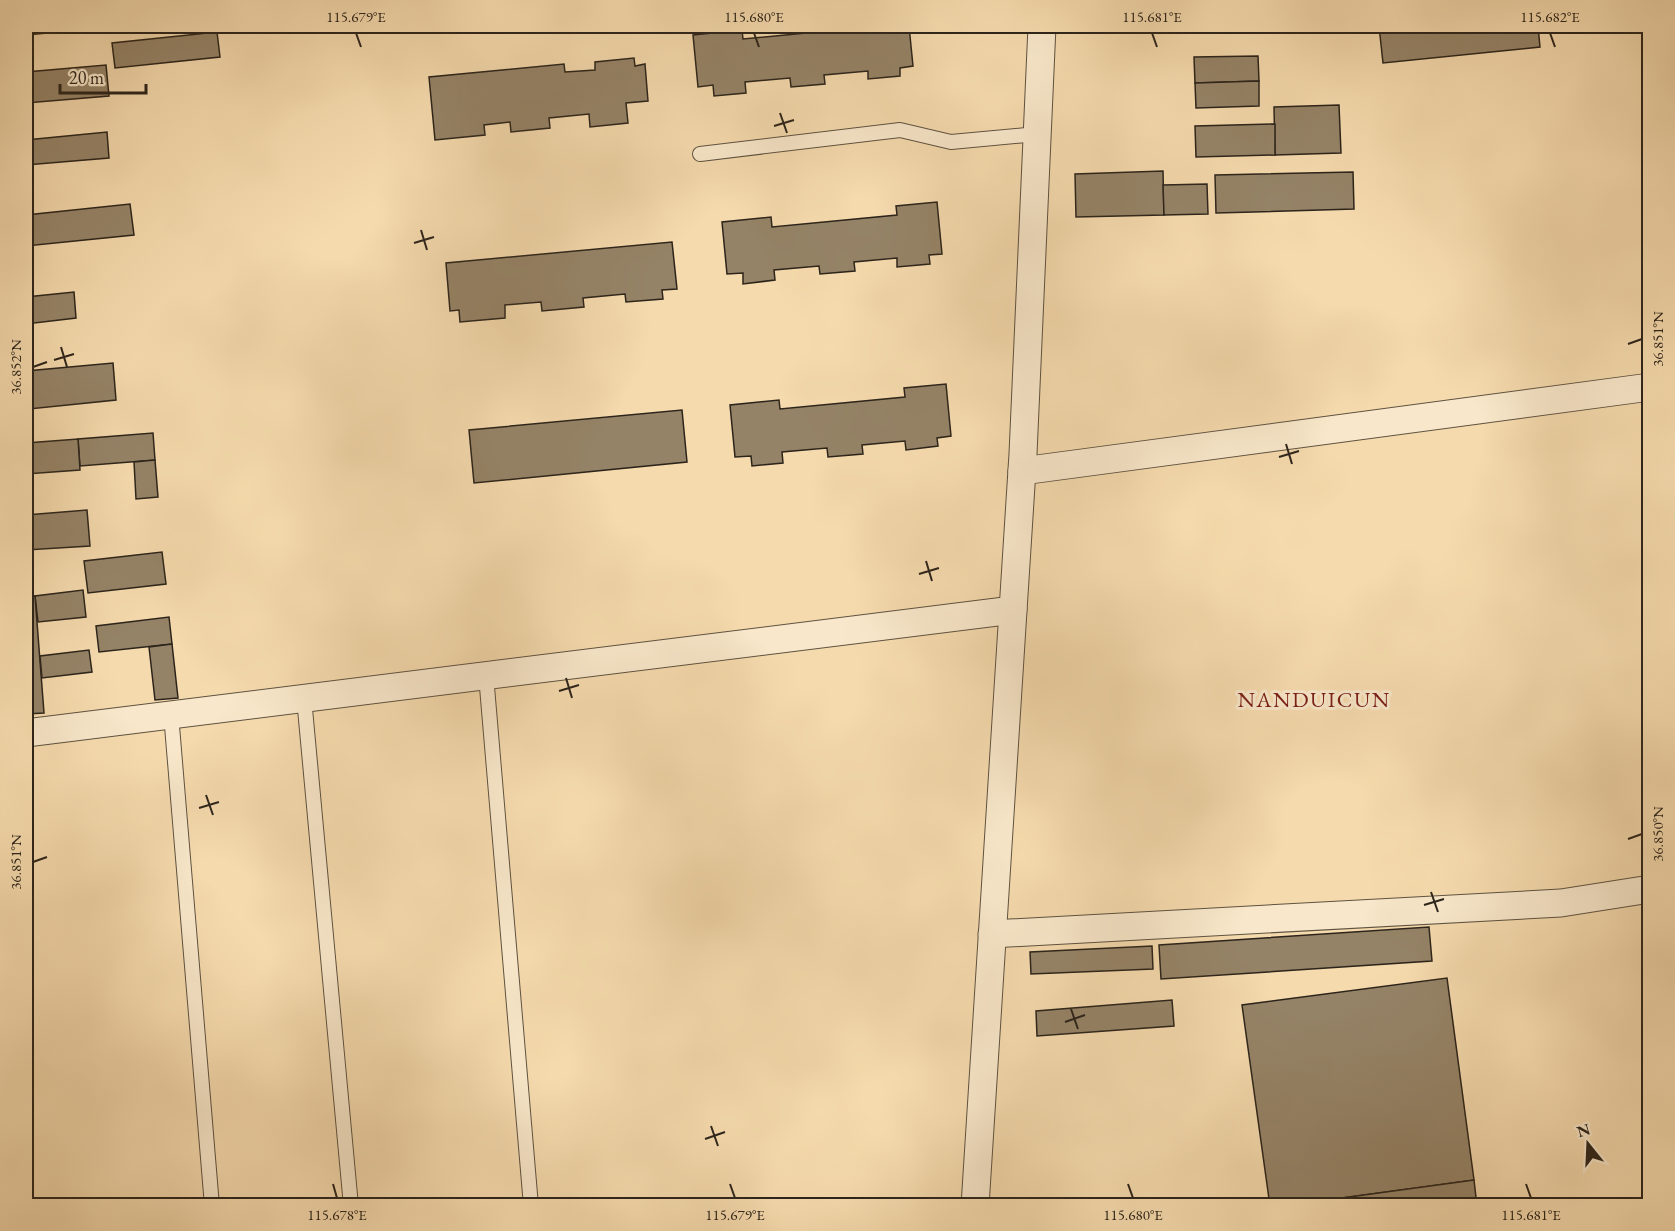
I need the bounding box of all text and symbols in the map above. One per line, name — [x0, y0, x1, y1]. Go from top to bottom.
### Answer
text: 115.679°E — [326, 7, 386, 26]
text: 115.680°E — [724, 7, 784, 26]
text: 115.681°E — [1122, 7, 1182, 26]
text: 115.682°E — [1520, 7, 1580, 26]
scale bar — [60, 57, 146, 95]
text: 20 m — [69, 66, 104, 89]
text: 36.851°N — [1648, 311, 1667, 367]
text: 36.852°N — [6, 339, 25, 395]
district label: NANDUICUN — [1237, 685, 1391, 714]
text: 36.850°N — [1648, 806, 1667, 862]
text: 36.851°N — [6, 834, 25, 890]
north arrow — [1558, 1114, 1618, 1174]
text: N — [1574, 1118, 1593, 1142]
text: 115.678°E — [307, 1205, 367, 1224]
text: 115.679°E — [705, 1205, 765, 1224]
text: 115.680°E — [1103, 1205, 1163, 1224]
text: 115.681°E — [1501, 1205, 1561, 1224]

